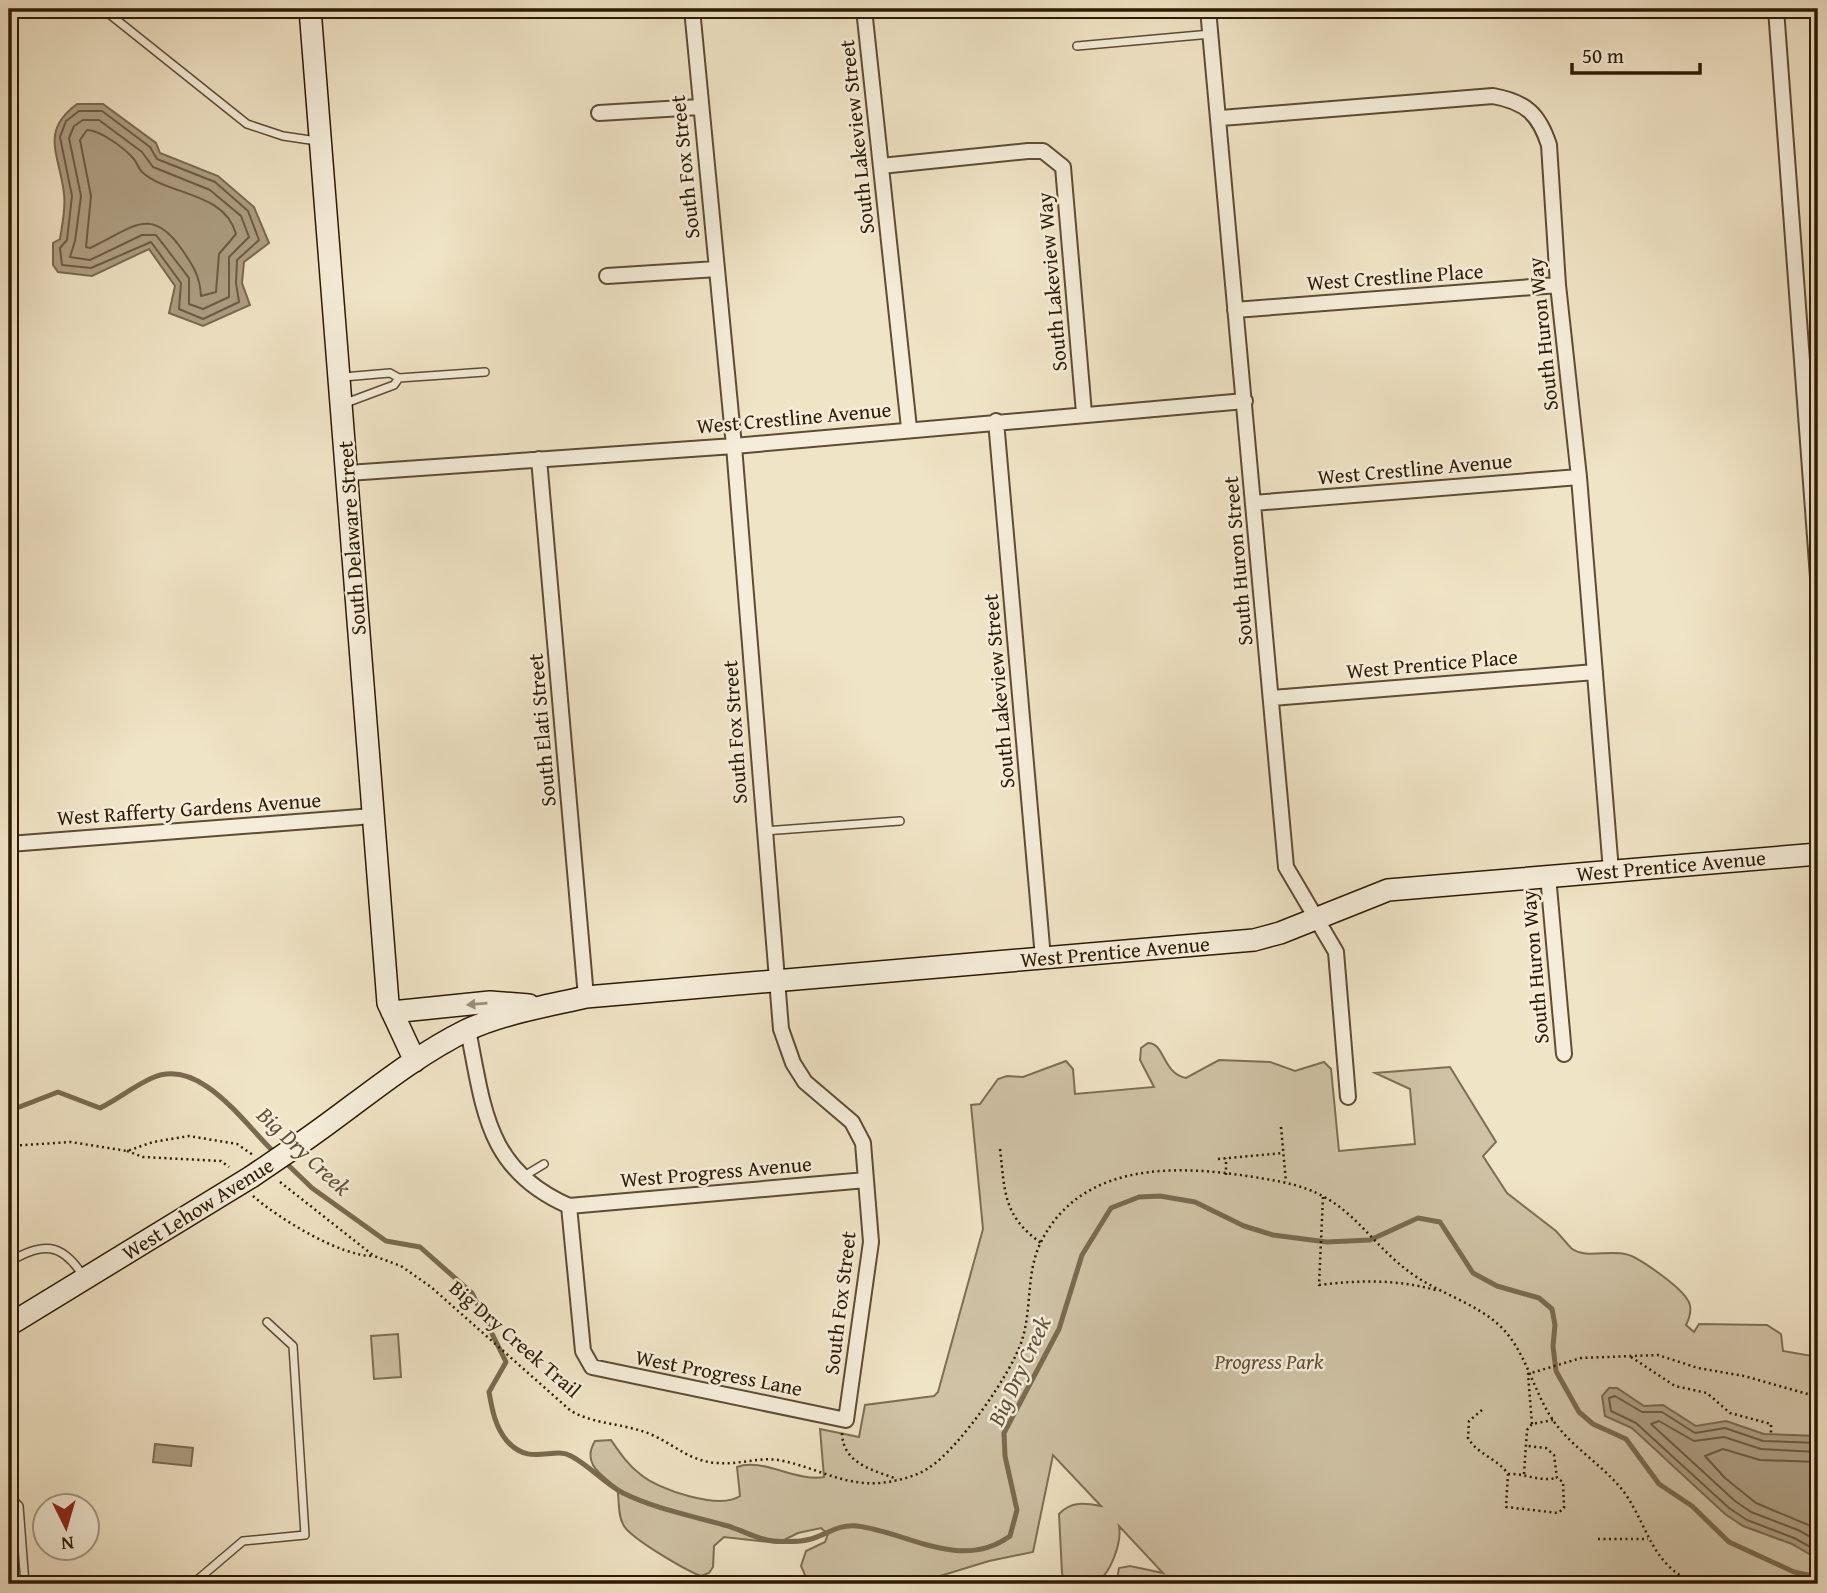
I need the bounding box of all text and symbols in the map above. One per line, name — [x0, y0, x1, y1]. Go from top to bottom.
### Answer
scale bar — [1572, 32, 1699, 76]
street label: South Lakeview Street — [831, 38, 882, 236]
text: 50 m — [1582, 40, 1624, 71]
street label: South Fox Street — [661, 93, 707, 240]
street label: South Lakeview Way — [1028, 191, 1075, 373]
street label: West Crestline Place — [1306, 255, 1484, 298]
street label: South Huron Way — [1519, 255, 1566, 412]
street label: West Crestline Avenue — [695, 394, 893, 441]
street label: South Delaware Street — [329, 439, 374, 636]
street label: West Crestline Avenue — [1316, 445, 1514, 492]
street label: South Huron Street — [1215, 474, 1260, 647]
street label: South Lakeview Street — [975, 592, 1022, 790]
street label: West Prentice Place — [1345, 641, 1519, 686]
street label: South Elati Street — [519, 652, 564, 808]
street label: South Fox Street — [714, 658, 755, 805]
street label: West Rafferty Gardens Avenue — [56, 784, 322, 833]
street label: West Prentice Avenue — [1575, 842, 1767, 889]
street label: South Huron Way — [1512, 888, 1557, 1045]
street label: West Prentice Avenue — [1019, 928, 1211, 975]
one-way arrow — [466, 999, 488, 1010]
water label: Big Dry Creek — [249, 1098, 359, 1203]
street label: West Progress Avenue — [619, 1148, 813, 1195]
street label: West Lehow Avenue — [116, 1149, 280, 1268]
street label: South Fox Street — [815, 1229, 864, 1376]
street label: Big Dry Creek Trail — [442, 1272, 588, 1405]
water label: Big Dry Creek — [978, 1310, 1059, 1432]
street label: West Progress Lane — [633, 1341, 805, 1404]
park label: Progress Park — [1214, 1346, 1324, 1377]
north arrow — [32, 1492, 102, 1562]
text: N — [60, 1529, 75, 1558]

